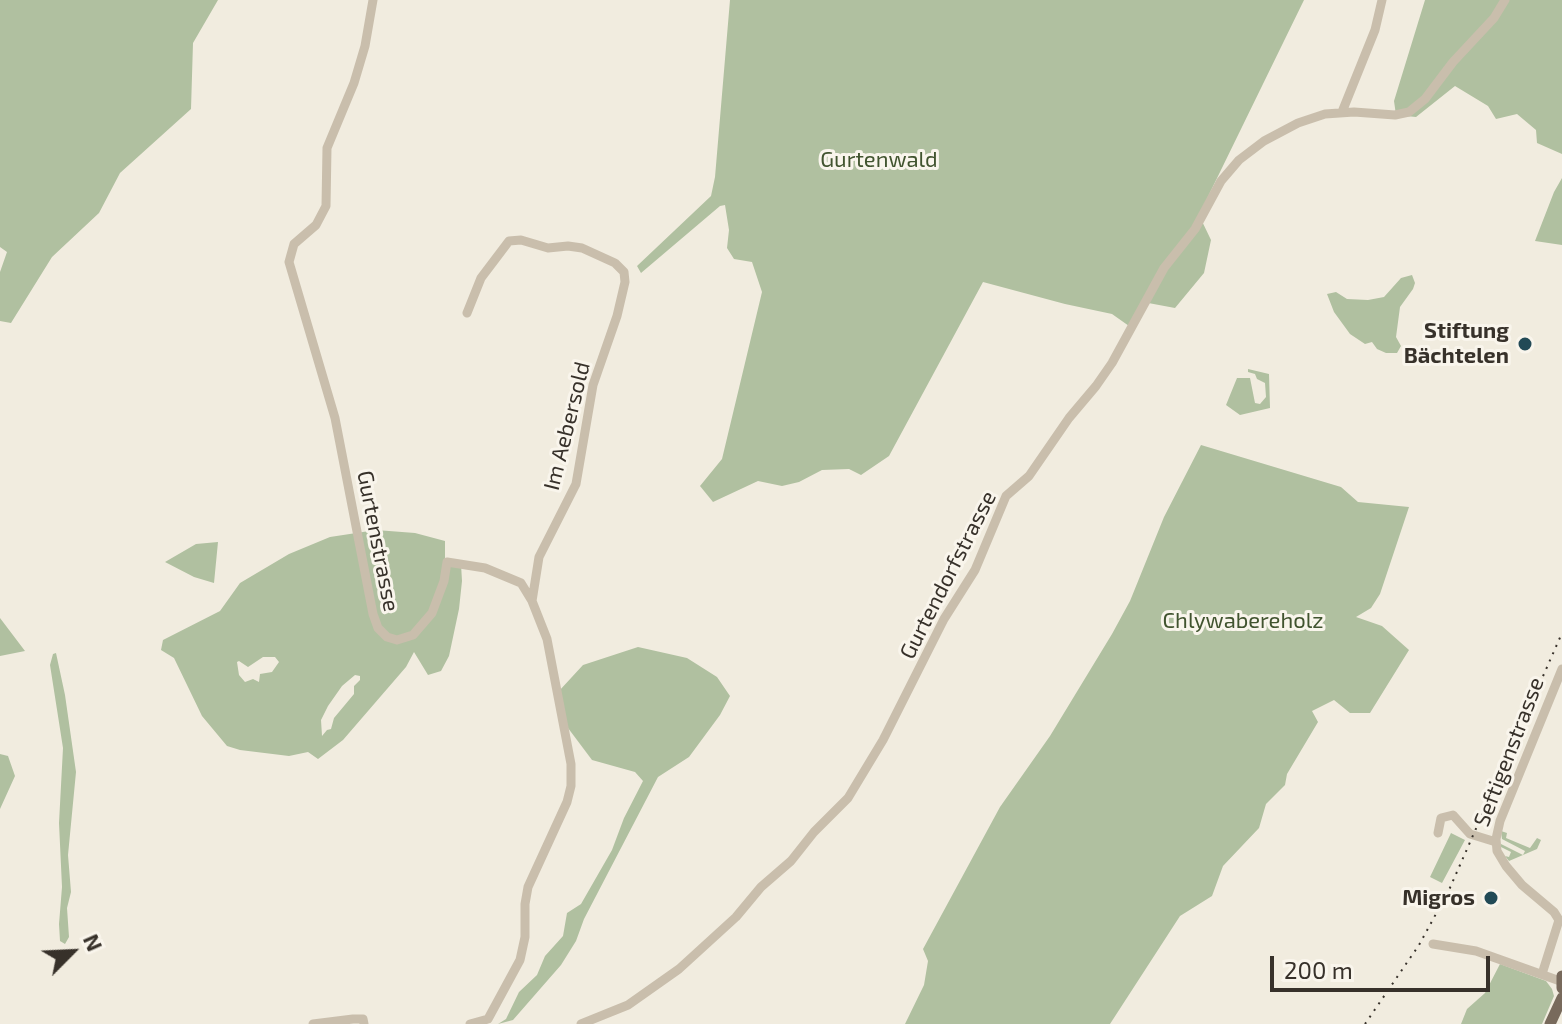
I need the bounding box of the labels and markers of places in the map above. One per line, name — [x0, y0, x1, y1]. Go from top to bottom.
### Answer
place label: Stiftung Bächtelen — [1404, 318, 1509, 370]
marker: Stiftung Bächtelen — [1516, 335, 1534, 353]
place label: Migros — [1402, 885, 1475, 911]
marker: Migros — [1482, 889, 1500, 907]

